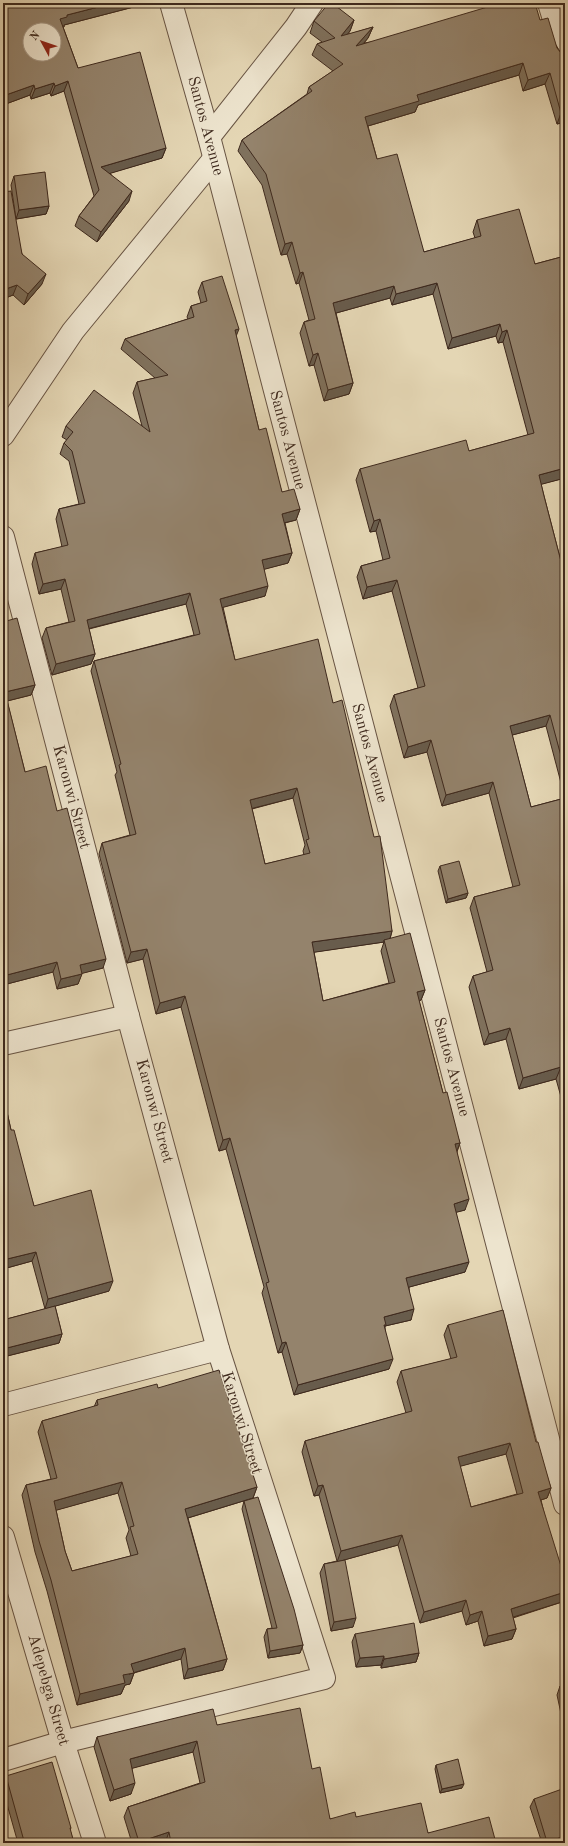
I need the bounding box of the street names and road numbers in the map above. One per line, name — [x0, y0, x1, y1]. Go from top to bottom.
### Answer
street label: Santos Avenue — [184, 75, 226, 177]
street label: Santos Avenue — [266, 389, 308, 491]
street label: Santos Avenue — [348, 702, 390, 804]
street label: Karonwi Street — [49, 743, 93, 851]
street label: Santos Avenue — [430, 1016, 472, 1118]
street label: Karonwi Street — [132, 1057, 176, 1165]
street label: Karonwi Street — [218, 1370, 264, 1477]
street label: Adepebga Street — [24, 1632, 72, 1748]

